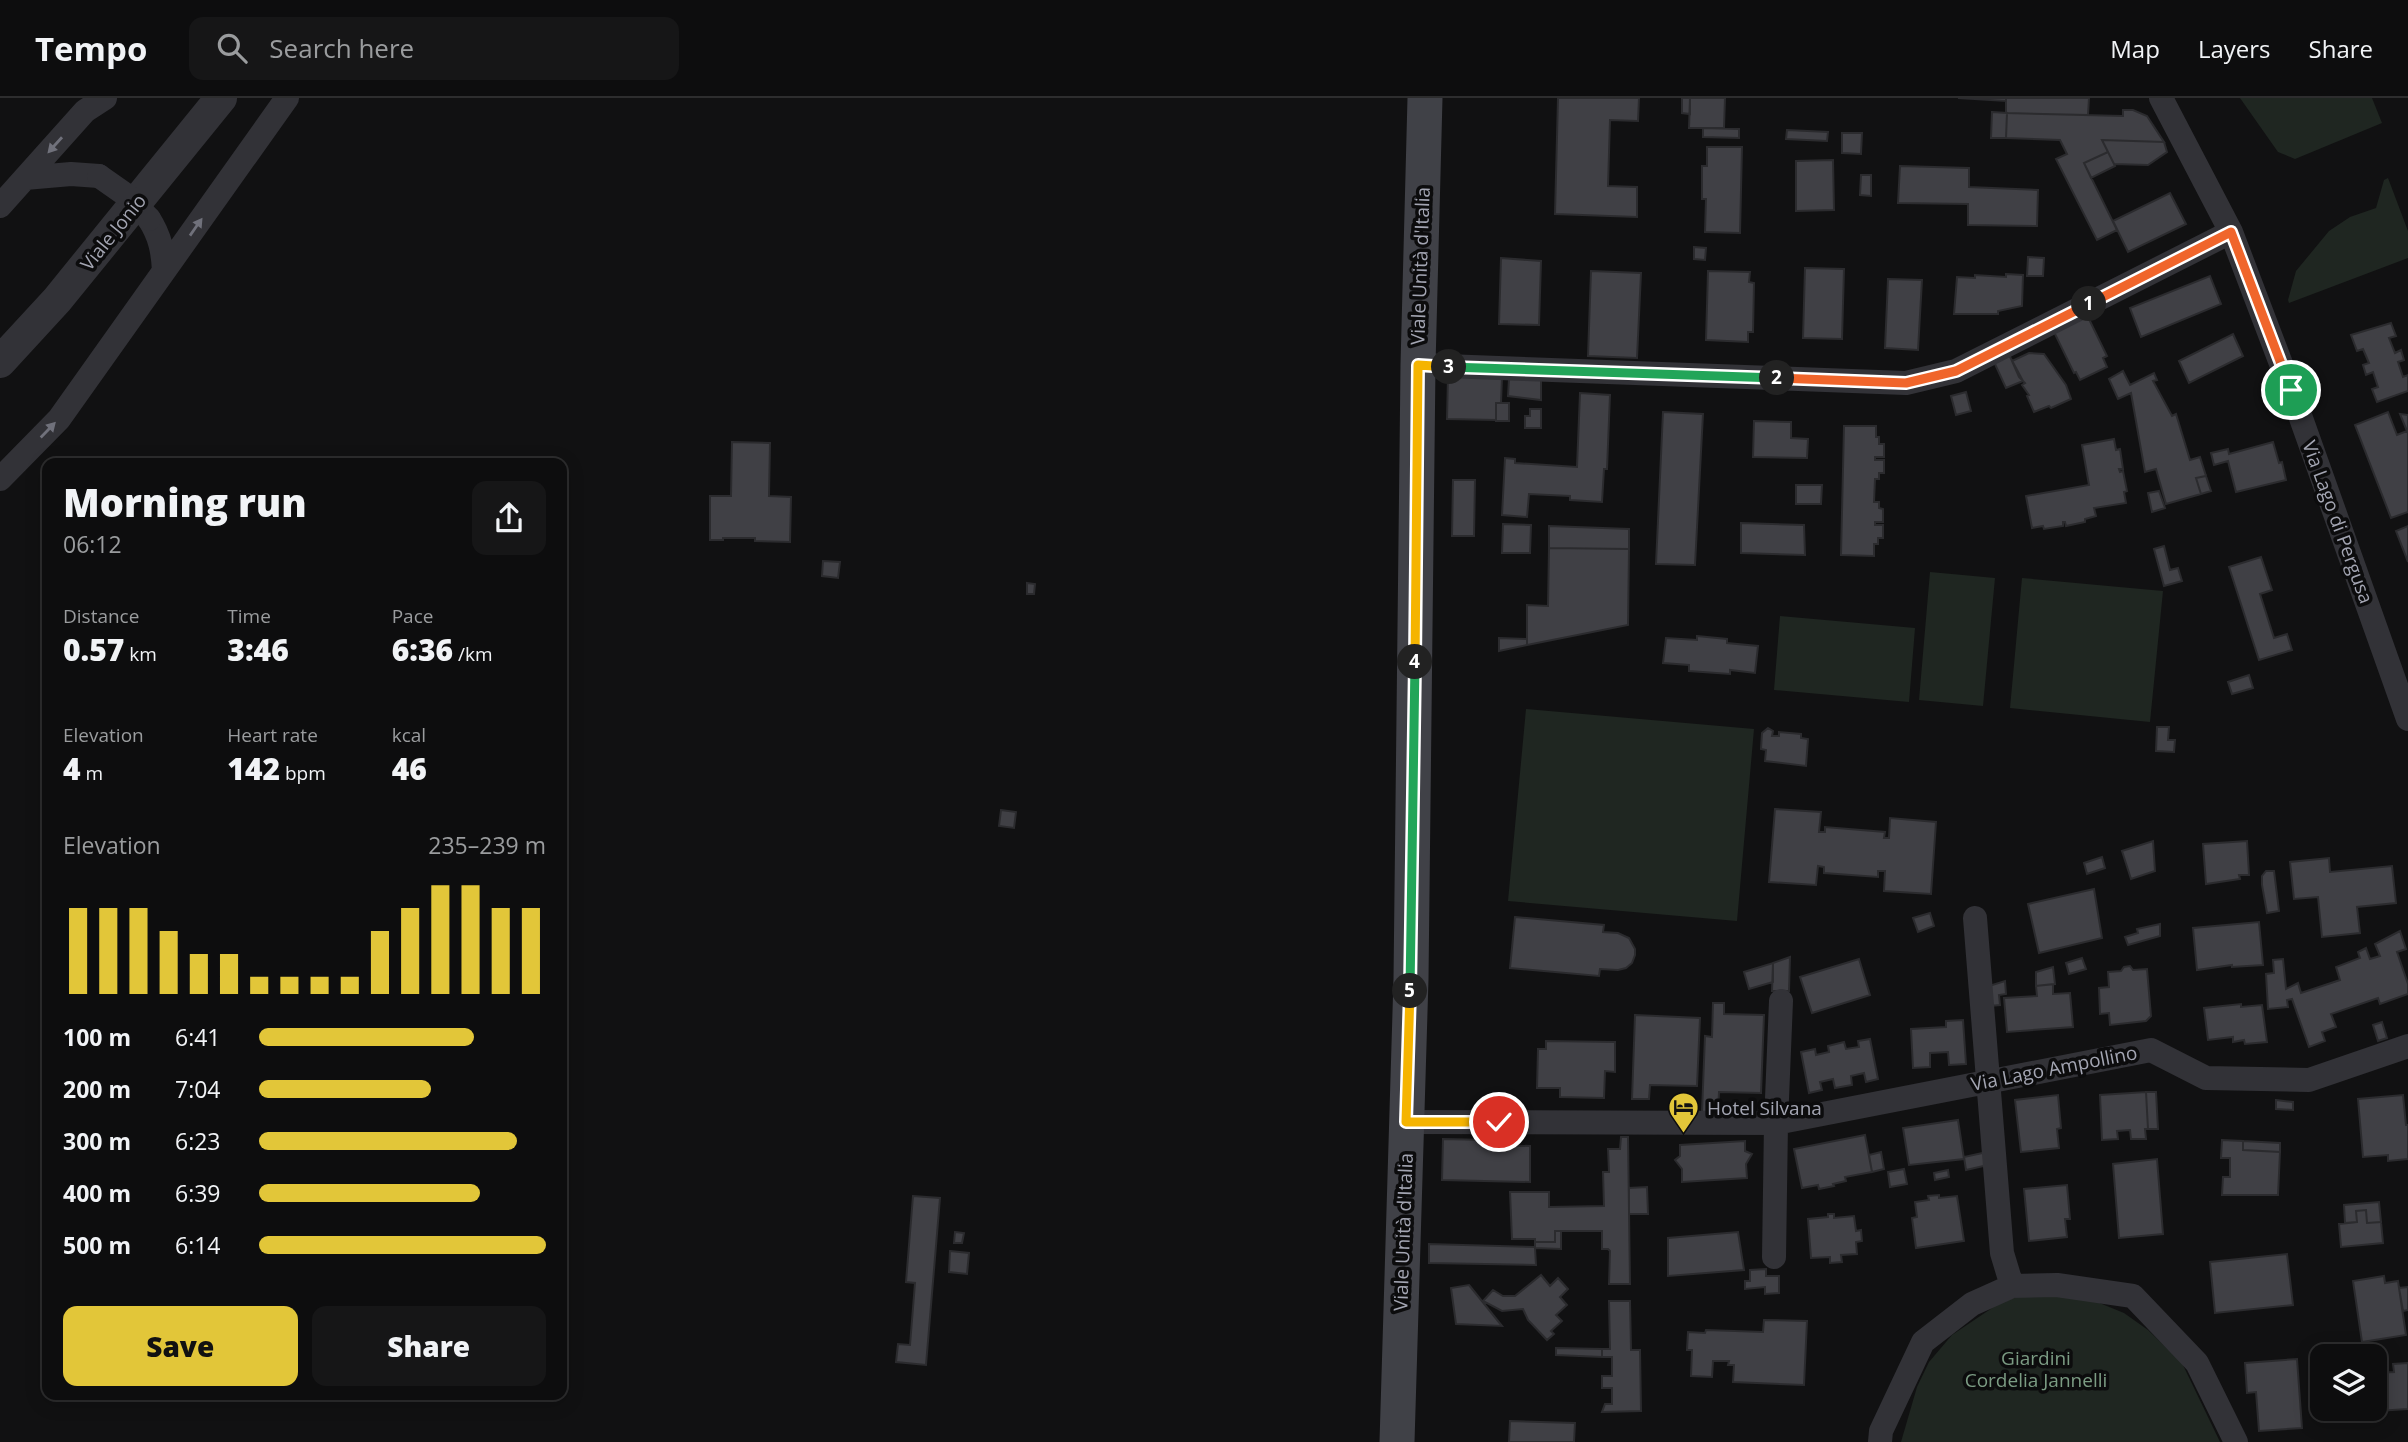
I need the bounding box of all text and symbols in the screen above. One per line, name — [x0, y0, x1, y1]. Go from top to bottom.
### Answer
search box — [189, 17, 679, 80]
text: Tempo — [35, 26, 147, 71]
icon: search — [213, 29, 251, 67]
text: Search here — [269, 30, 414, 66]
text: Map — [2110, 32, 2160, 65]
text: Layers — [2198, 32, 2271, 65]
text: Share — [2309, 32, 2373, 65]
one-way arrow — [48, 136, 64, 153]
street label: Viale Unità d'Italia — [1404, 186, 1436, 346]
street label: Viale Jonio — [74, 188, 152, 276]
one-way arrow — [189, 218, 203, 236]
pin: 1 — [2072, 286, 2106, 322]
text: 1 — [2083, 290, 2094, 316]
pin: 3 — [1432, 350, 1466, 384]
text: 3 — [1443, 353, 1454, 379]
pin: 2 — [1760, 360, 1795, 396]
pin — [2261, 360, 2321, 420]
text: 2 — [1771, 364, 1782, 390]
icon: arrive — [2272, 371, 2310, 409]
one-way arrow — [39, 422, 56, 439]
street label: Via Lago di Pergusa — [2296, 437, 2380, 607]
text: Morning run — [63, 476, 307, 528]
button: share — [472, 481, 546, 555]
text: 06:12 — [63, 528, 122, 560]
text: Distance — [63, 603, 139, 629]
text: Time — [227, 603, 271, 629]
text: Pace — [392, 603, 433, 629]
text: 0.57 — [63, 629, 124, 670]
text: 3:46 — [227, 629, 289, 670]
text: 6:36 — [392, 629, 453, 670]
text: km — [124, 641, 157, 667]
text: /km — [453, 641, 493, 667]
pin: 4 — [1398, 644, 1432, 680]
text: 4 — [1409, 648, 1420, 674]
text: Elevation — [63, 722, 144, 748]
text: Heart rate — [227, 722, 318, 748]
text: kcal — [392, 722, 426, 748]
text: 4 — [63, 748, 81, 789]
text: 142 — [227, 748, 280, 789]
text: 46 — [392, 748, 427, 789]
text: m — [81, 760, 103, 786]
text: bpm — [280, 760, 326, 786]
text: Elevation — [63, 829, 161, 861]
text: 235–239 m — [428, 829, 546, 861]
pin: 5 — [1392, 974, 1428, 1008]
text: 5 — [1404, 977, 1415, 1003]
text: 100 m — [63, 1021, 131, 1053]
text: 6:41 — [175, 1021, 221, 1053]
street label: Via Lago Ampollino — [1969, 1039, 2139, 1097]
text: 200 m — [63, 1073, 131, 1105]
text: 7:04 — [175, 1073, 221, 1105]
hotel icon: Hotel Silvana — [1667, 1091, 1701, 1135]
pin — [1469, 1092, 1529, 1152]
place label: Hotel Silvana — [1707, 1095, 1822, 1121]
icon: check — [1480, 1103, 1518, 1141]
text: 300 m — [63, 1125, 131, 1157]
text: 6:23 — [175, 1125, 221, 1157]
street label: Viale Unità d'Italia — [1387, 1152, 1419, 1312]
text: 400 m — [63, 1177, 131, 1209]
text: 6:39 — [175, 1177, 221, 1209]
text: 500 m — [63, 1229, 131, 1261]
text: 6:14 — [175, 1229, 221, 1261]
button: Save — [63, 1306, 298, 1386]
button: Share — [312, 1306, 546, 1386]
map controls — [2310, 1344, 2387, 1421]
button: layers — [2310, 1344, 2387, 1421]
park label: Giardini Cordelia Jannelli — [1965, 1345, 2107, 1393]

